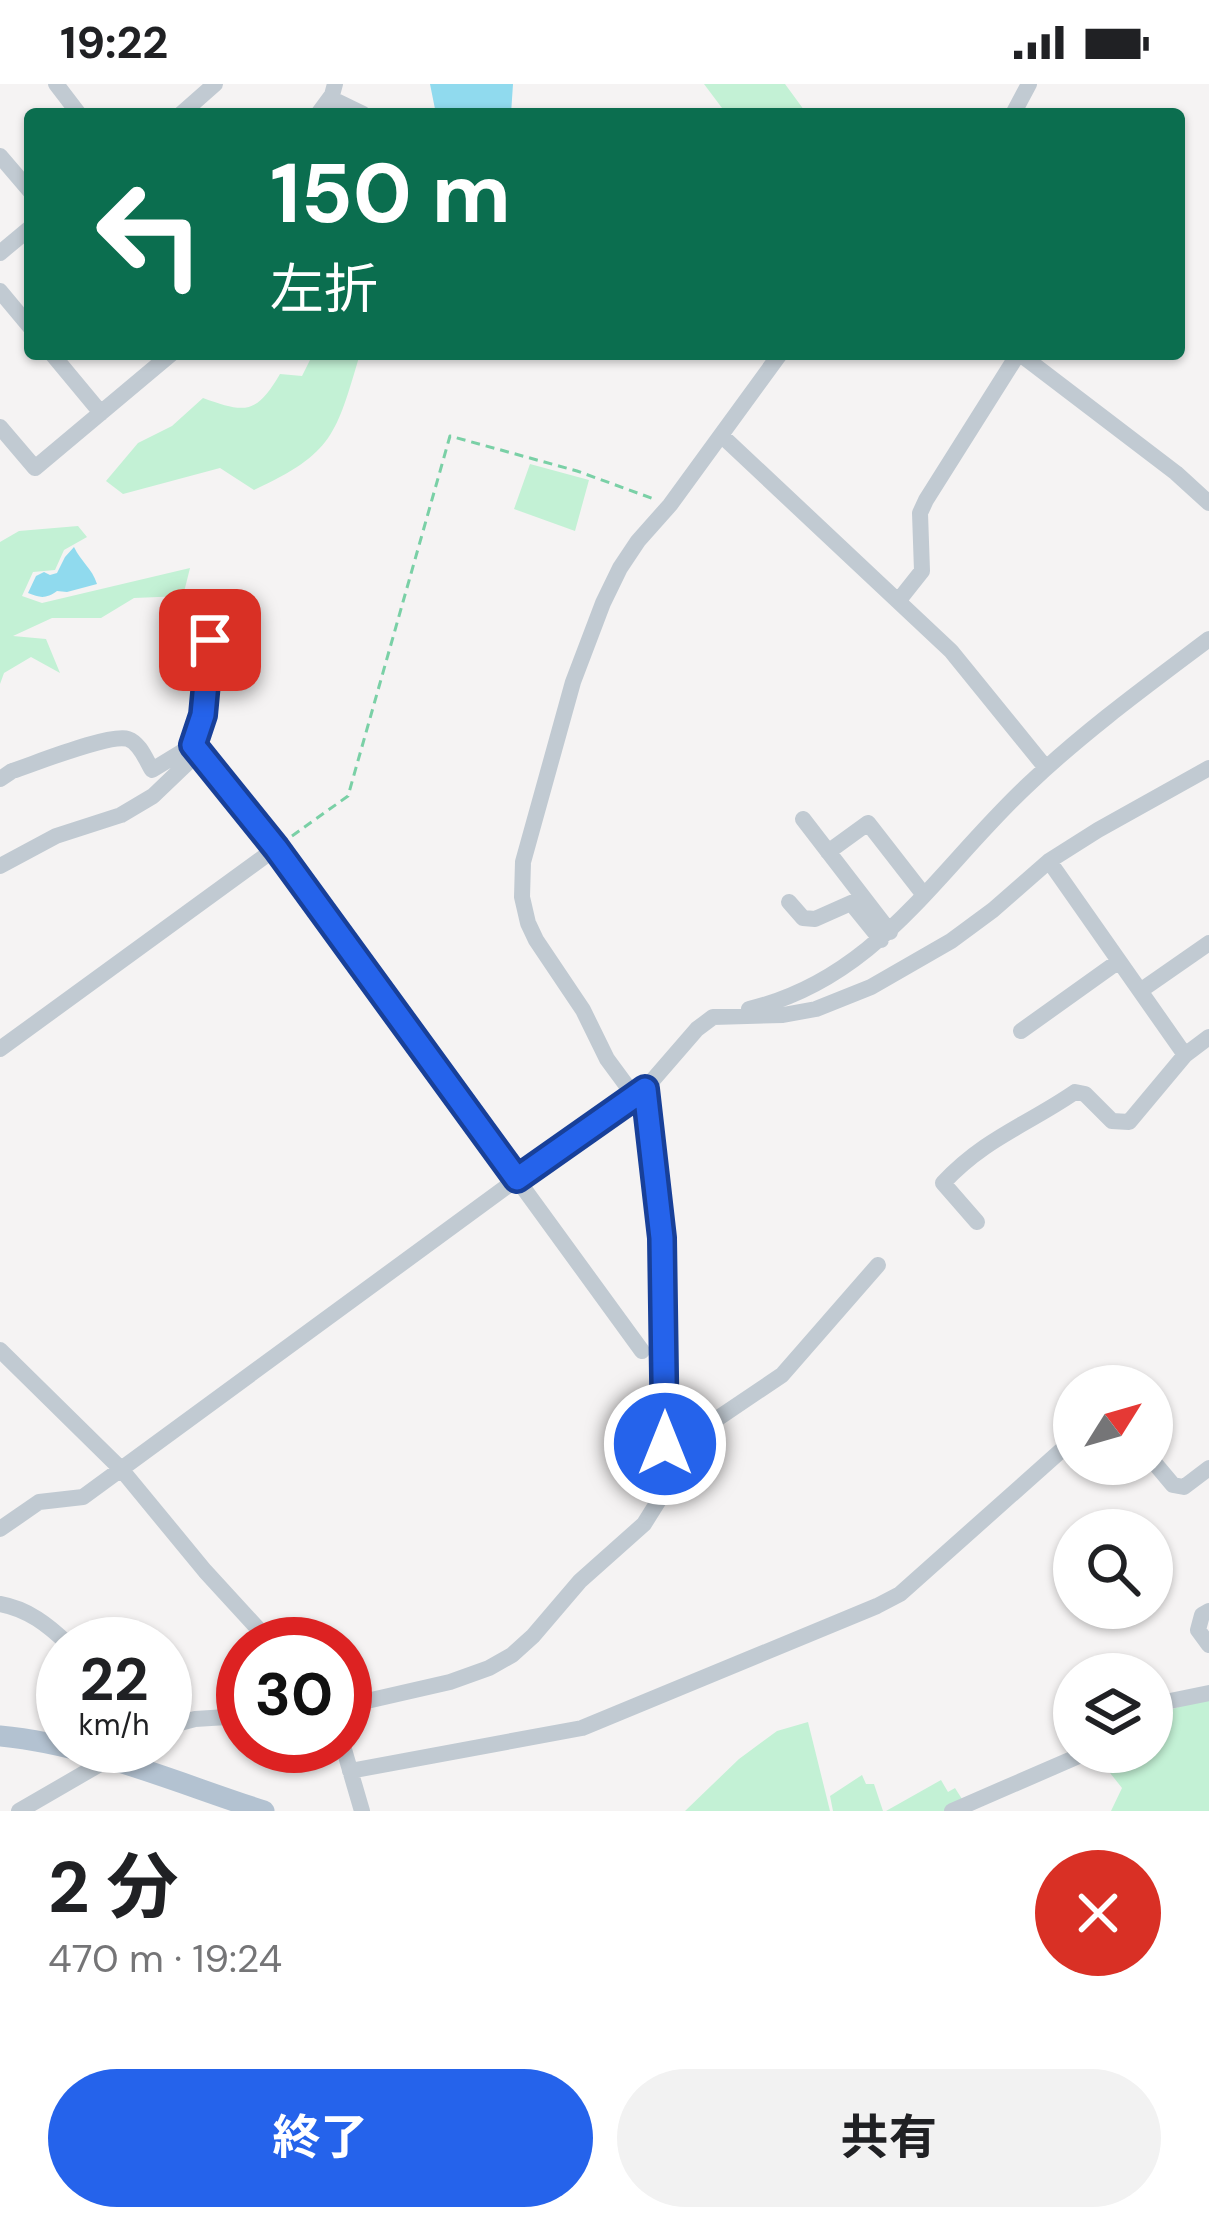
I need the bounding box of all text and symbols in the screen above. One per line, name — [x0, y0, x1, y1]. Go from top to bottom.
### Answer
text: 19:22 — [60, 13, 168, 72]
text: 150 m — [270, 139, 511, 248]
icon: left — [72, 156, 228, 312]
text: 左折 — [270, 254, 378, 325]
pin — [159, 589, 261, 691]
icon: arrive — [177, 607, 243, 673]
north arrow — [1053, 1365, 1173, 1485]
map controls — [1053, 1365, 1173, 1773]
position arrow — [602, 1381, 728, 1507]
button: search — [1053, 1509, 1173, 1629]
speed limit sign: 30 — [216, 1617, 372, 1773]
text: 22 — [79, 1640, 149, 1719]
button: layers — [1053, 1653, 1173, 1773]
text: km/h — [79, 1705, 149, 1744]
text: 2 分 — [48, 1841, 178, 1934]
button: close — [1035, 1850, 1161, 1976]
text: 470 m · 19:24 — [48, 1933, 282, 1984]
button: 終了 — [48, 2069, 593, 2207]
button: 共有 — [617, 2069, 1161, 2207]

